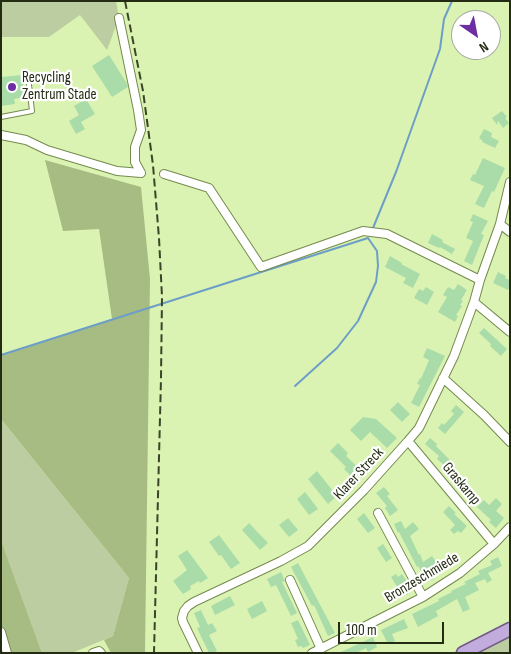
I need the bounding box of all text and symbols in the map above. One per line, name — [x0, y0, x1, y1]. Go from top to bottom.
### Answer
north arrow — [451, 10, 501, 60]
text: N — [476, 38, 492, 56]
place label: Recycling Zentrum Stade — [22, 69, 97, 104]
marker: Recycling Zentrum Stade — [6, 81, 18, 93]
street label: Klarer Streck — [330, 444, 388, 504]
street label: Graskamp — [438, 459, 484, 509]
street label: Bronzeschmiede — [382, 549, 462, 607]
scale bar — [341, 612, 447, 644]
text: 100 m — [346, 621, 377, 640]

